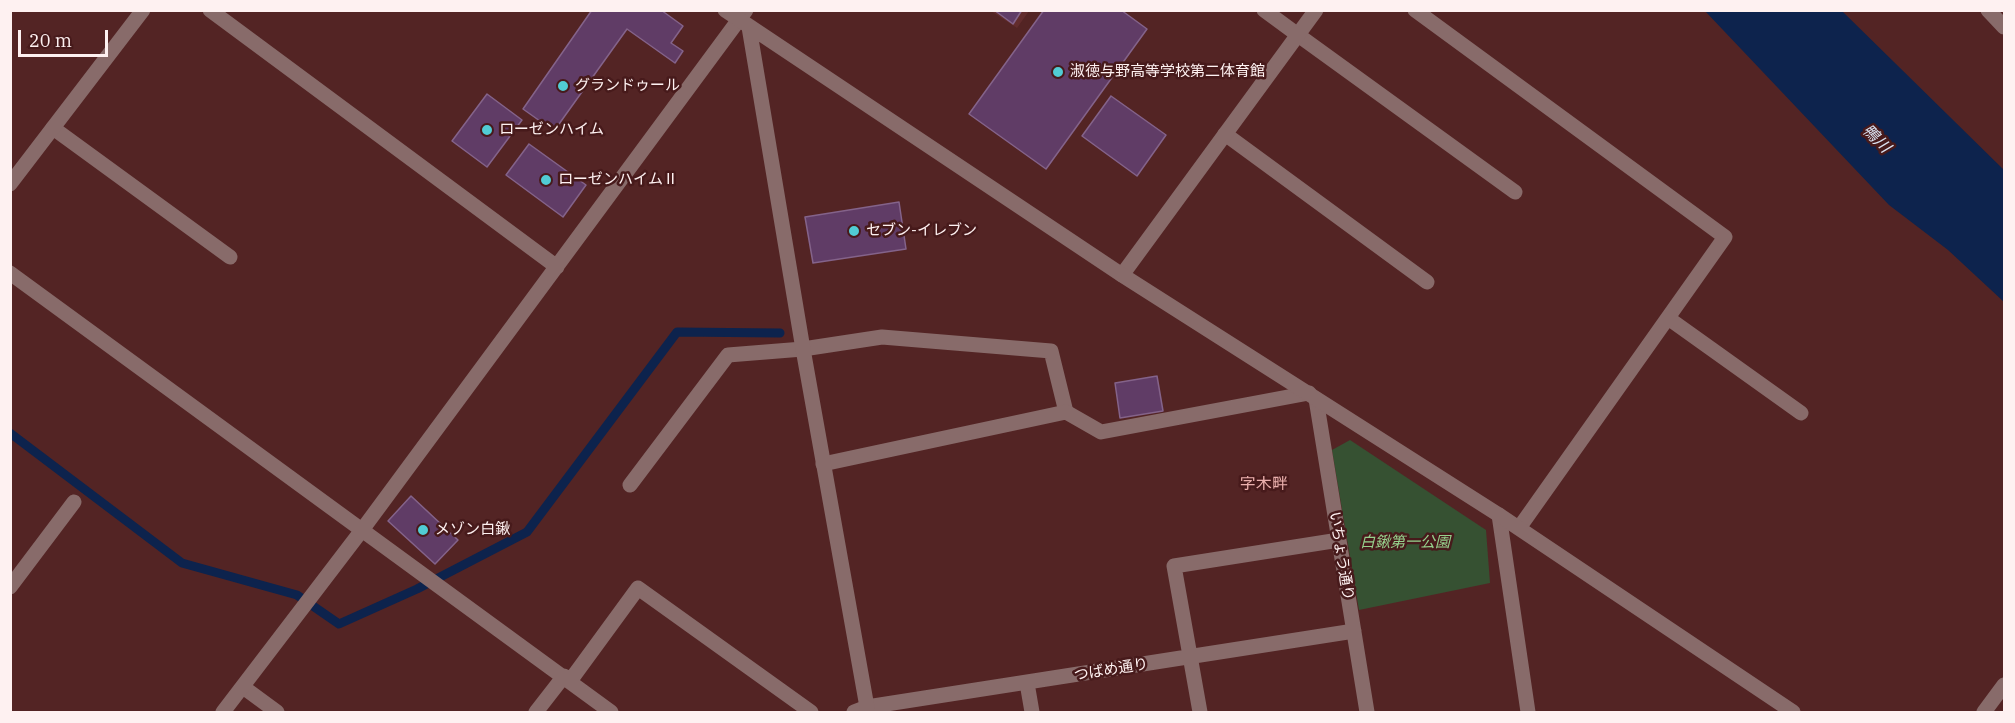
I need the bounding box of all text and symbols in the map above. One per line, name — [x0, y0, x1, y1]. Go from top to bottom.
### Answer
scale bar — [21, 18, 111, 56]
text: 20 m — [29, 29, 72, 52]
place label: 淑徳与野高等学校第二体育館 — [1070, 63, 1265, 81]
marker: 淑徳与野高等学校第二体育館 — [1051, 65, 1065, 79]
place label: グランドゥール — [575, 77, 680, 95]
marker: グランドゥール — [556, 79, 570, 93]
place label: ローゼンハイム — [499, 121, 604, 139]
water label: 鴨川 — [1858, 121, 1894, 157]
marker: ローゼンハイム — [480, 123, 494, 137]
place label: ローゼンハイムⅡ — [558, 171, 678, 189]
marker: ローゼンハイムⅡ — [539, 173, 553, 187]
place label: セブン-イレブン — [866, 222, 977, 240]
marker: セブン-イレブン — [847, 224, 861, 238]
district label: 字木畔 — [1240, 474, 1288, 494]
street label: いちょう通り — [1325, 510, 1357, 602]
place label: メゾン白鍬 — [435, 521, 510, 539]
marker: メゾン白鍬 — [416, 523, 430, 537]
park label: 白鍬第一公園 — [1360, 534, 1450, 552]
street label: つばめ通り — [1073, 655, 1149, 685]

